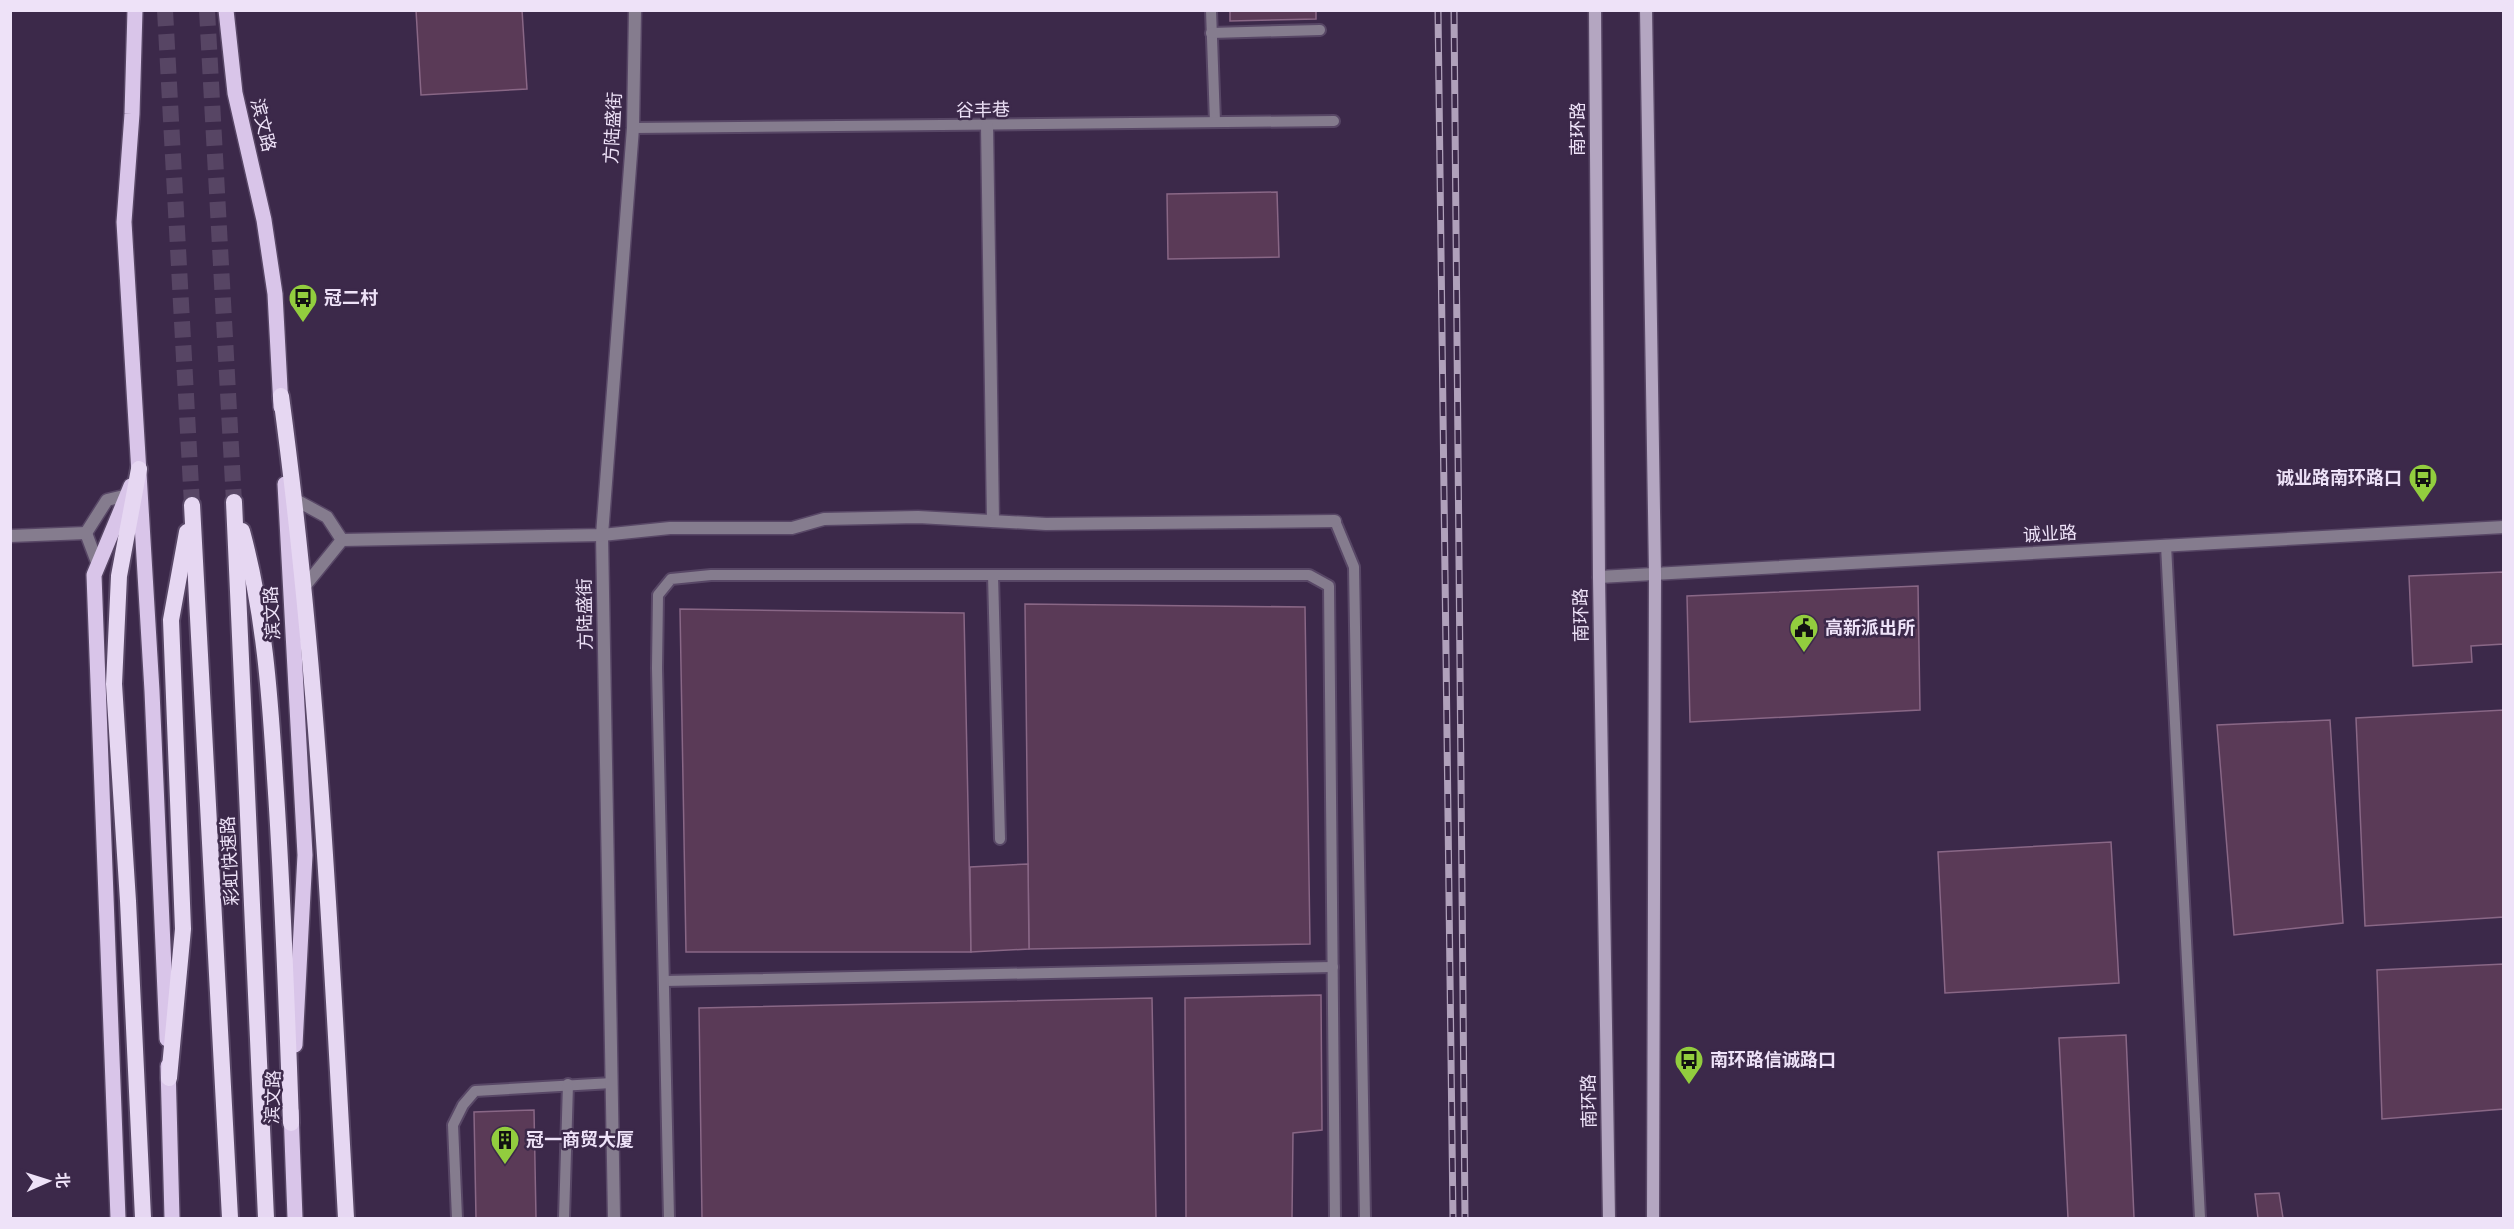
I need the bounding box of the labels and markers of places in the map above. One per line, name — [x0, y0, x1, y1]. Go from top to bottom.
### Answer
bus stop icon: 冠二村 — [287, 282, 319, 324]
place label: 冠二村 — [324, 286, 378, 309]
bus stop icon: 诚业路南环路口 — [2407, 462, 2439, 504]
place label: 诚业路南环路口 — [2276, 466, 2402, 489]
public building icon: 高新派出所 — [1788, 612, 1820, 654]
place label: 高新派出所 — [1825, 616, 1915, 639]
bus stop icon: 南环路信诚路口 — [1673, 1044, 1705, 1086]
place label: 南环路信诚路口 — [1710, 1048, 1836, 1071]
building icon: 冠一商贸大厦 — [489, 1124, 521, 1166]
place label: 冠一商贸大厦 — [526, 1128, 634, 1151]

